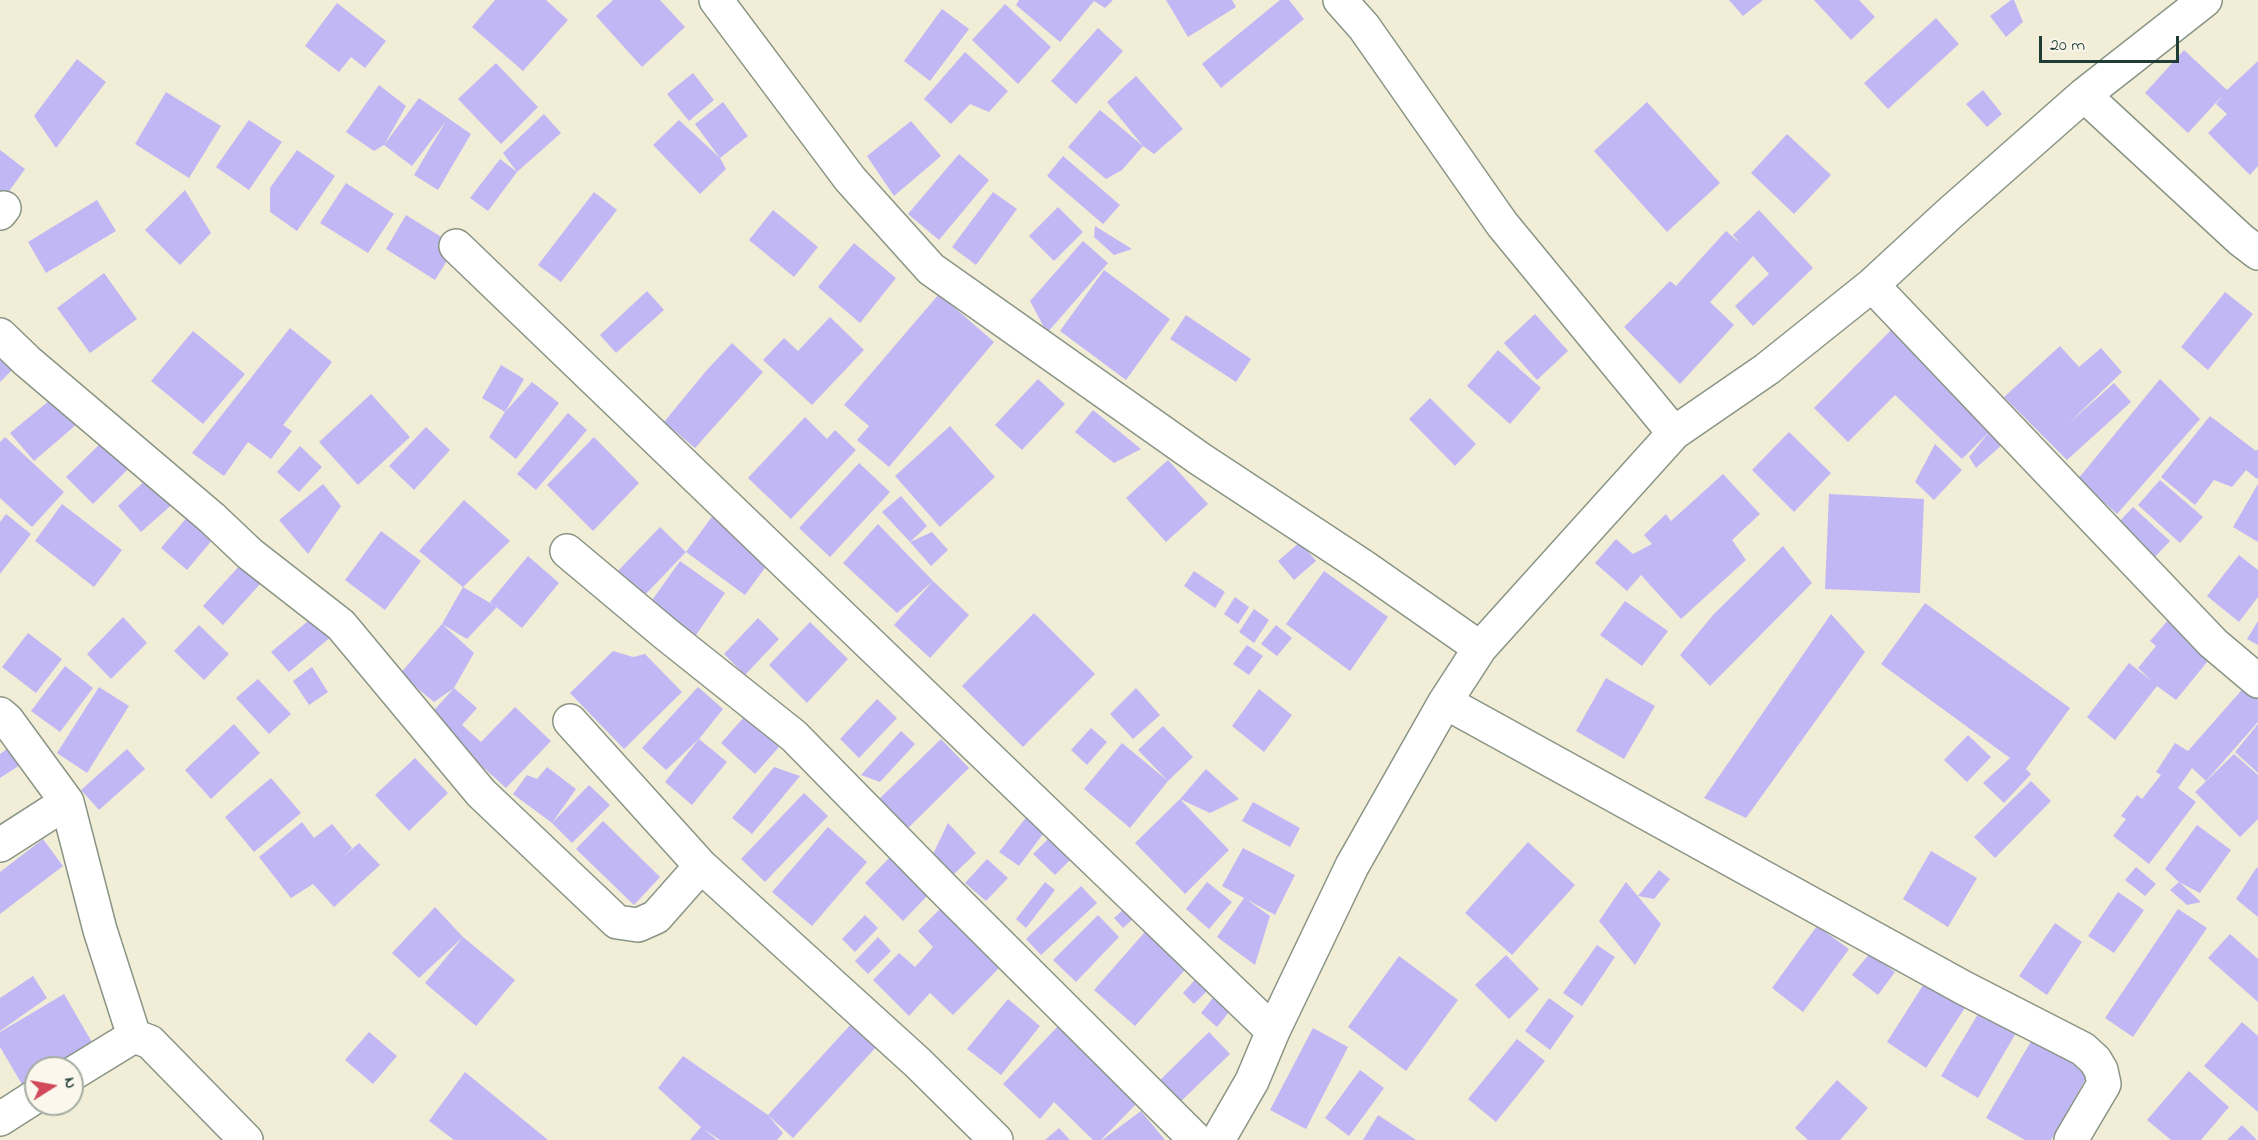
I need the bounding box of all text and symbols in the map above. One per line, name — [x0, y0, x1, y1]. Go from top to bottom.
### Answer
scale bar — [2042, 24, 2182, 62]
text: 20 m — [2050, 33, 2085, 59]
north arrow — [24, 1056, 84, 1116]
text: N — [57, 1075, 83, 1091]

